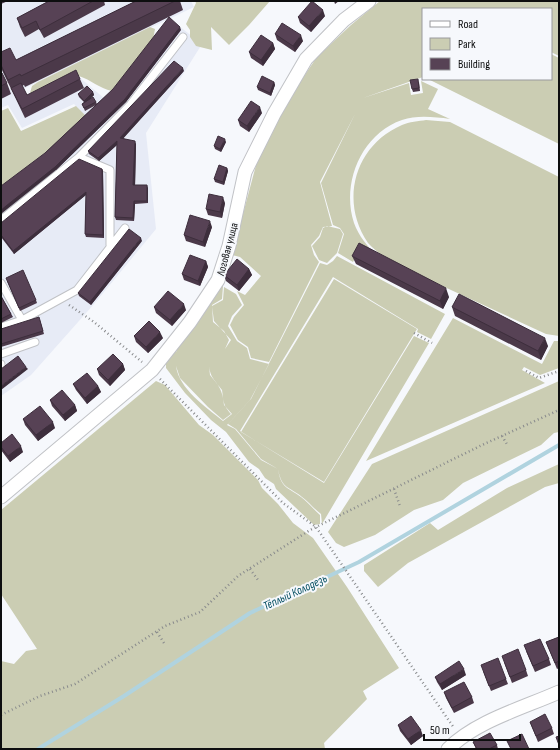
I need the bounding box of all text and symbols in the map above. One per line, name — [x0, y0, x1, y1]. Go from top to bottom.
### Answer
legend — [422, 8, 552, 80]
text: Road — [458, 17, 478, 32]
text: Park — [458, 37, 476, 52]
text: Building — [458, 57, 490, 72]
street label: Логовая улица — [214, 221, 241, 278]
water label: Тёплый Колодезь — [261, 571, 330, 614]
scale bar — [424, 716, 520, 742]
text: 50 m — [430, 723, 450, 738]

